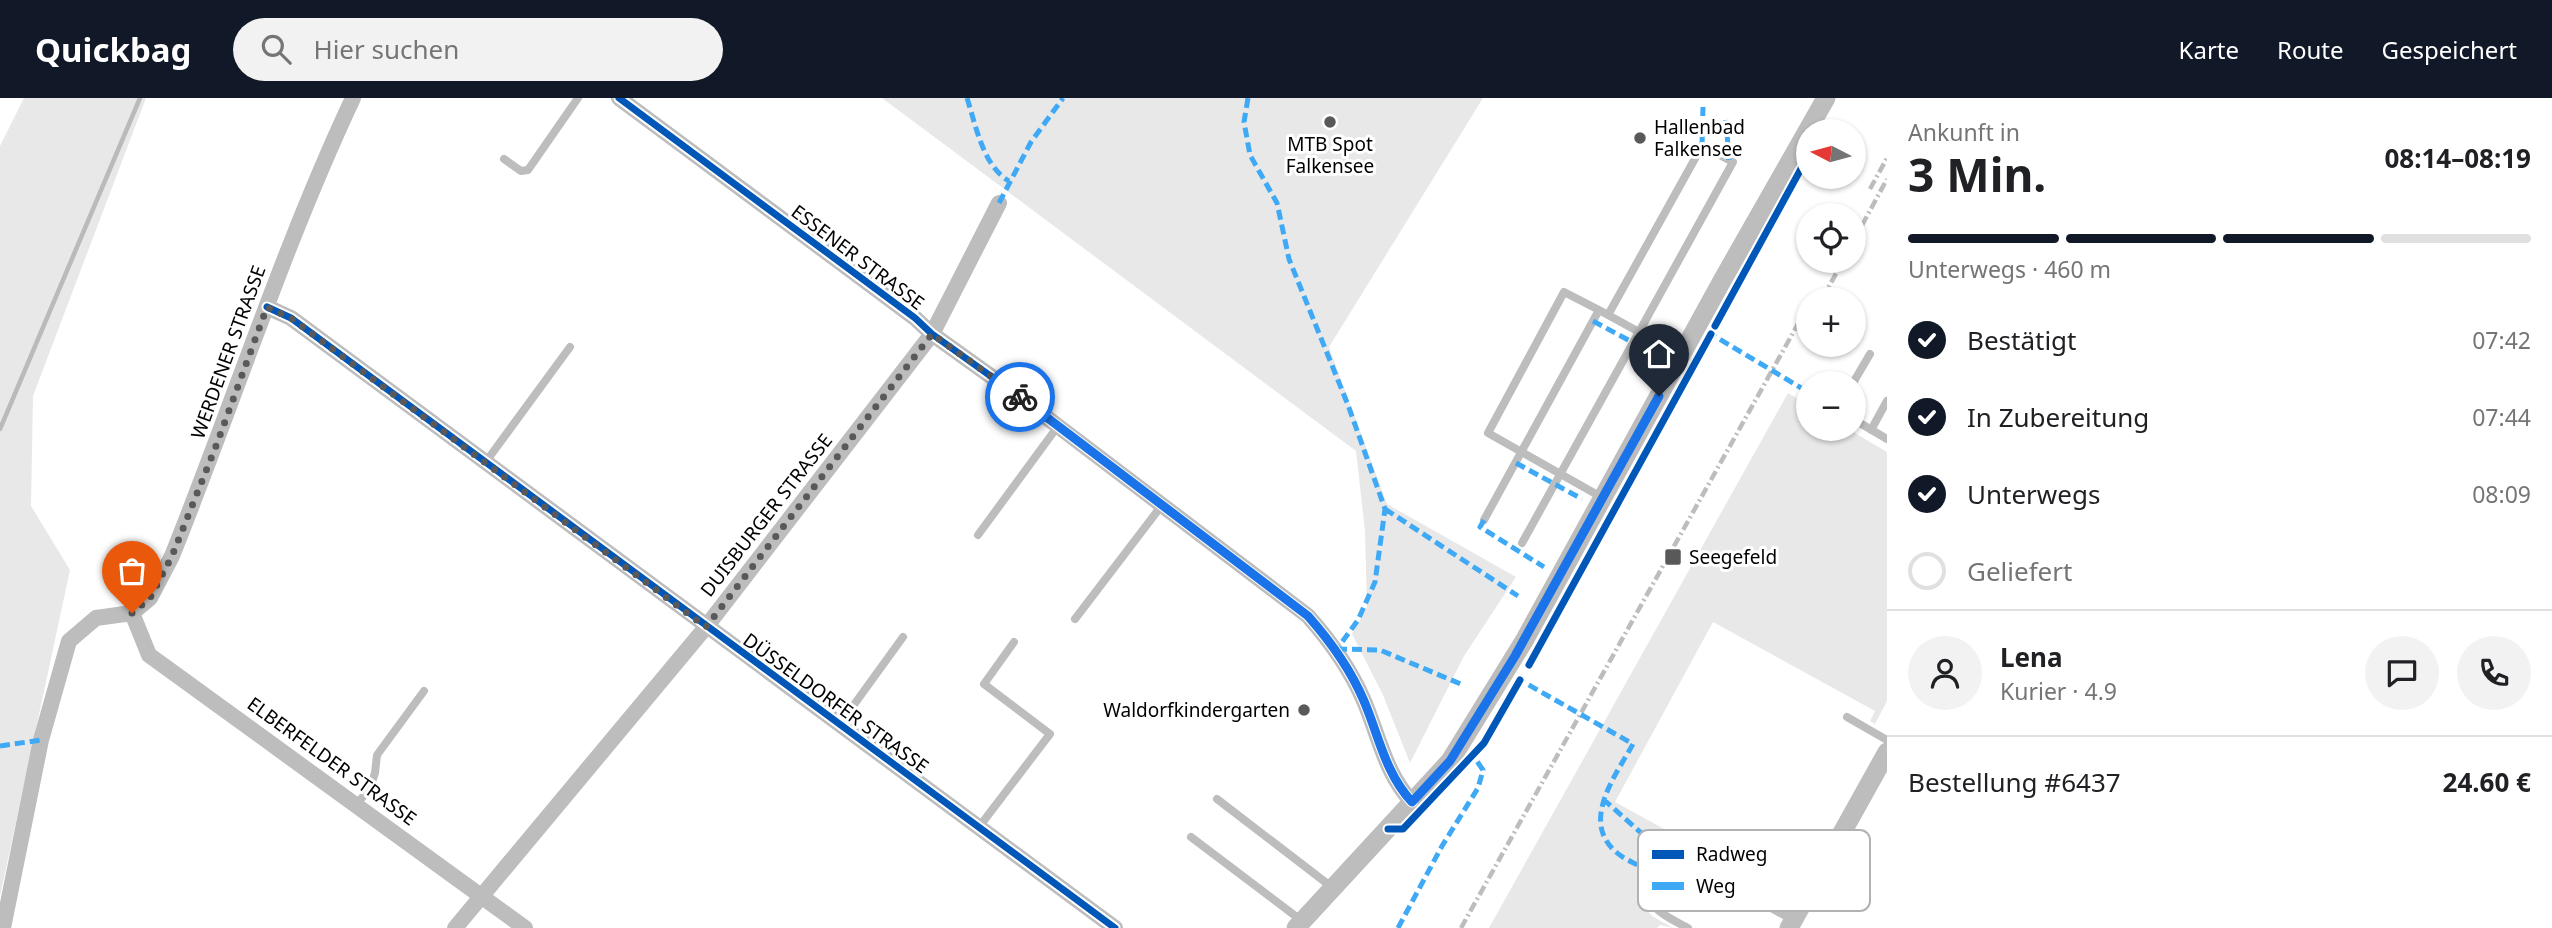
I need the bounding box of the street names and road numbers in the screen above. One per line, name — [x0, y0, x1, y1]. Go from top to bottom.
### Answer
street label: ESSENER STRASSE — [786, 198, 930, 316]
street label: WERDENER STRASSE — [185, 262, 271, 442]
street label: DUISBURGER STRASSE — [694, 428, 838, 602]
street label: DÜSSELDORFER STRASSE — [738, 627, 934, 779]
street label: ELBERFELDER STRASSE — [242, 691, 422, 831]

